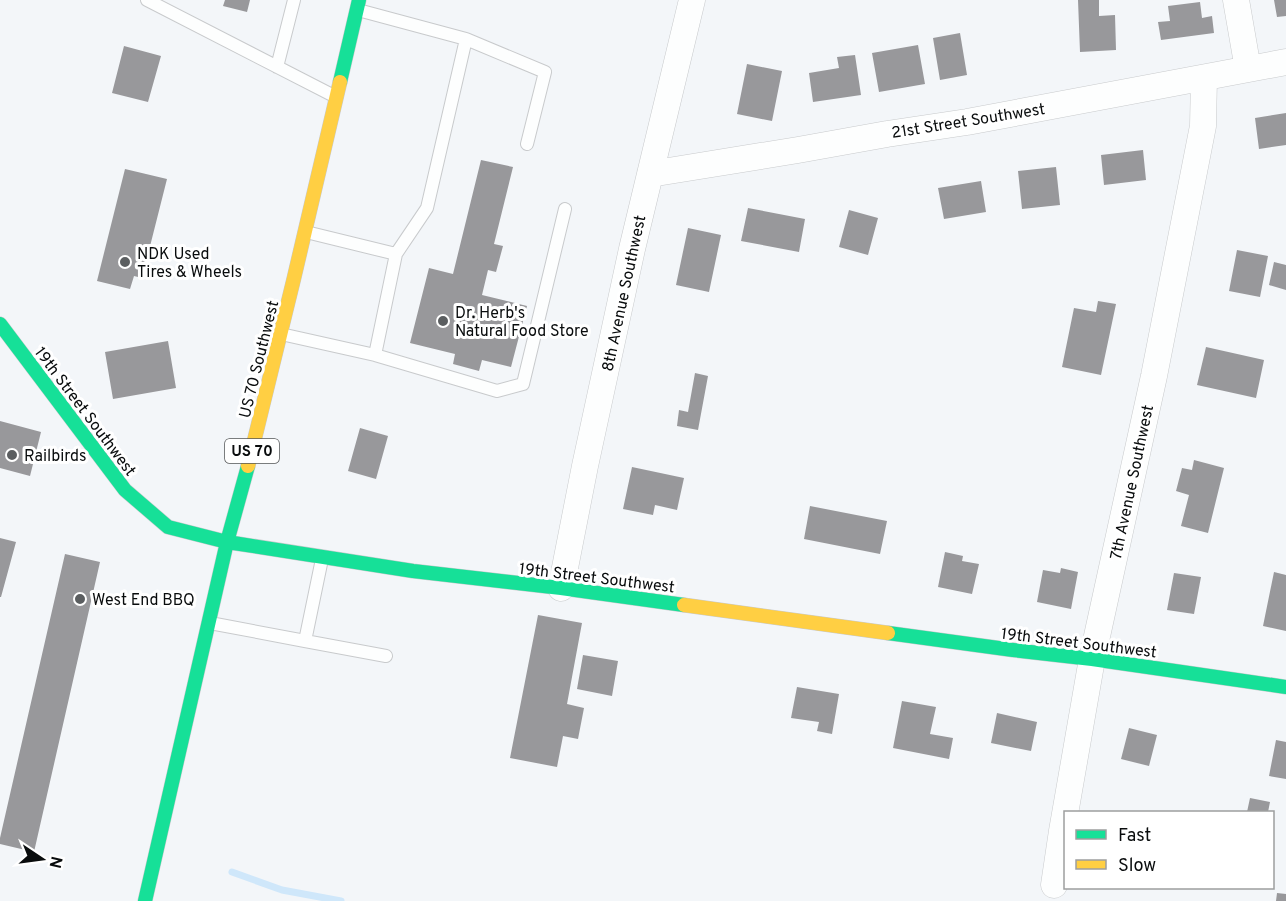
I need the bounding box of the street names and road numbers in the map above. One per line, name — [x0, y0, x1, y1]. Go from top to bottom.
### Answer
street label: 21st Street Southwest — [890, 100, 1047, 144]
street label: 8th Avenue Southwest — [599, 213, 651, 374]
street label: US 70 Southwest — [236, 299, 284, 420]
street label: 19th Street Southwest — [29, 344, 140, 481]
street label: 7th Avenue Southwest — [1107, 403, 1159, 562]
road number: US 70 — [225, 439, 279, 463]
street label: 19th Street Southwest — [518, 560, 676, 598]
street label: 19th Street Southwest — [1000, 625, 1158, 663]

